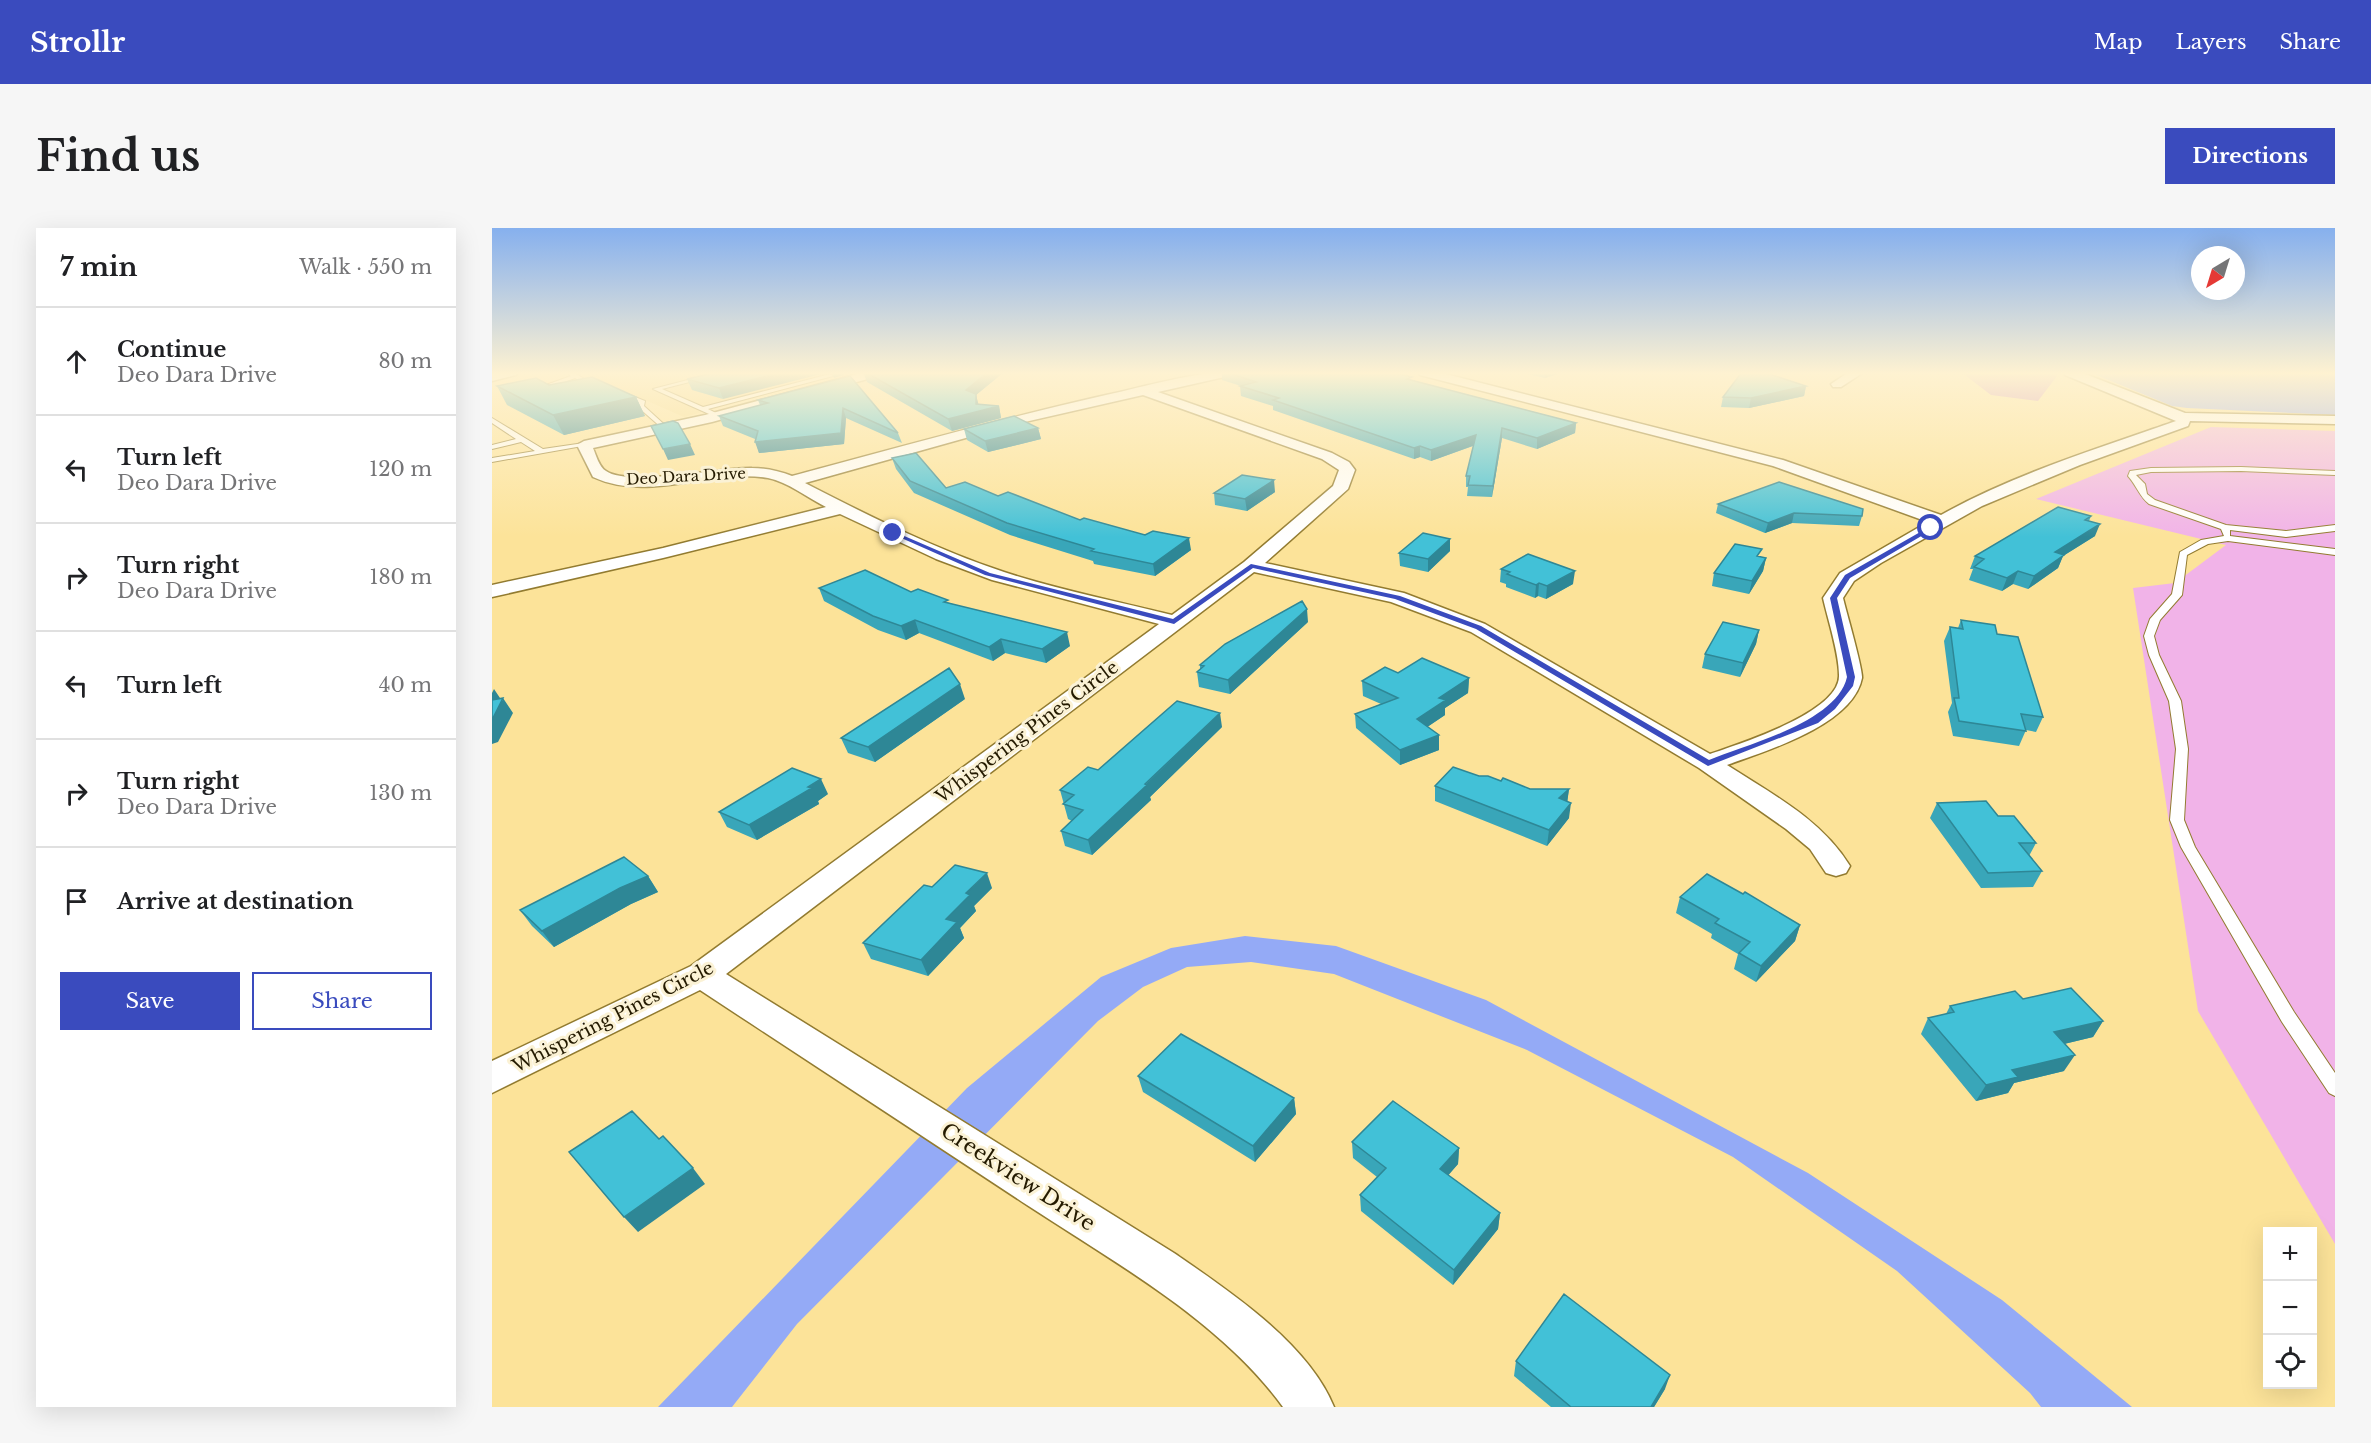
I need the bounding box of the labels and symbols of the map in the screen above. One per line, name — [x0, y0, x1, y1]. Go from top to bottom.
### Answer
north arrow — [2191, 246, 2245, 300]
street label: Deo Dara Drive — [626, 463, 746, 489]
route start — [1917, 514, 1943, 540]
route end — [879, 519, 905, 545]
street label: Whispering Pines Circle — [931, 656, 1123, 808]
street label: Whispering Pines Circle — [508, 957, 717, 1078]
street label: Creekview Drive — [936, 1117, 1100, 1237]

